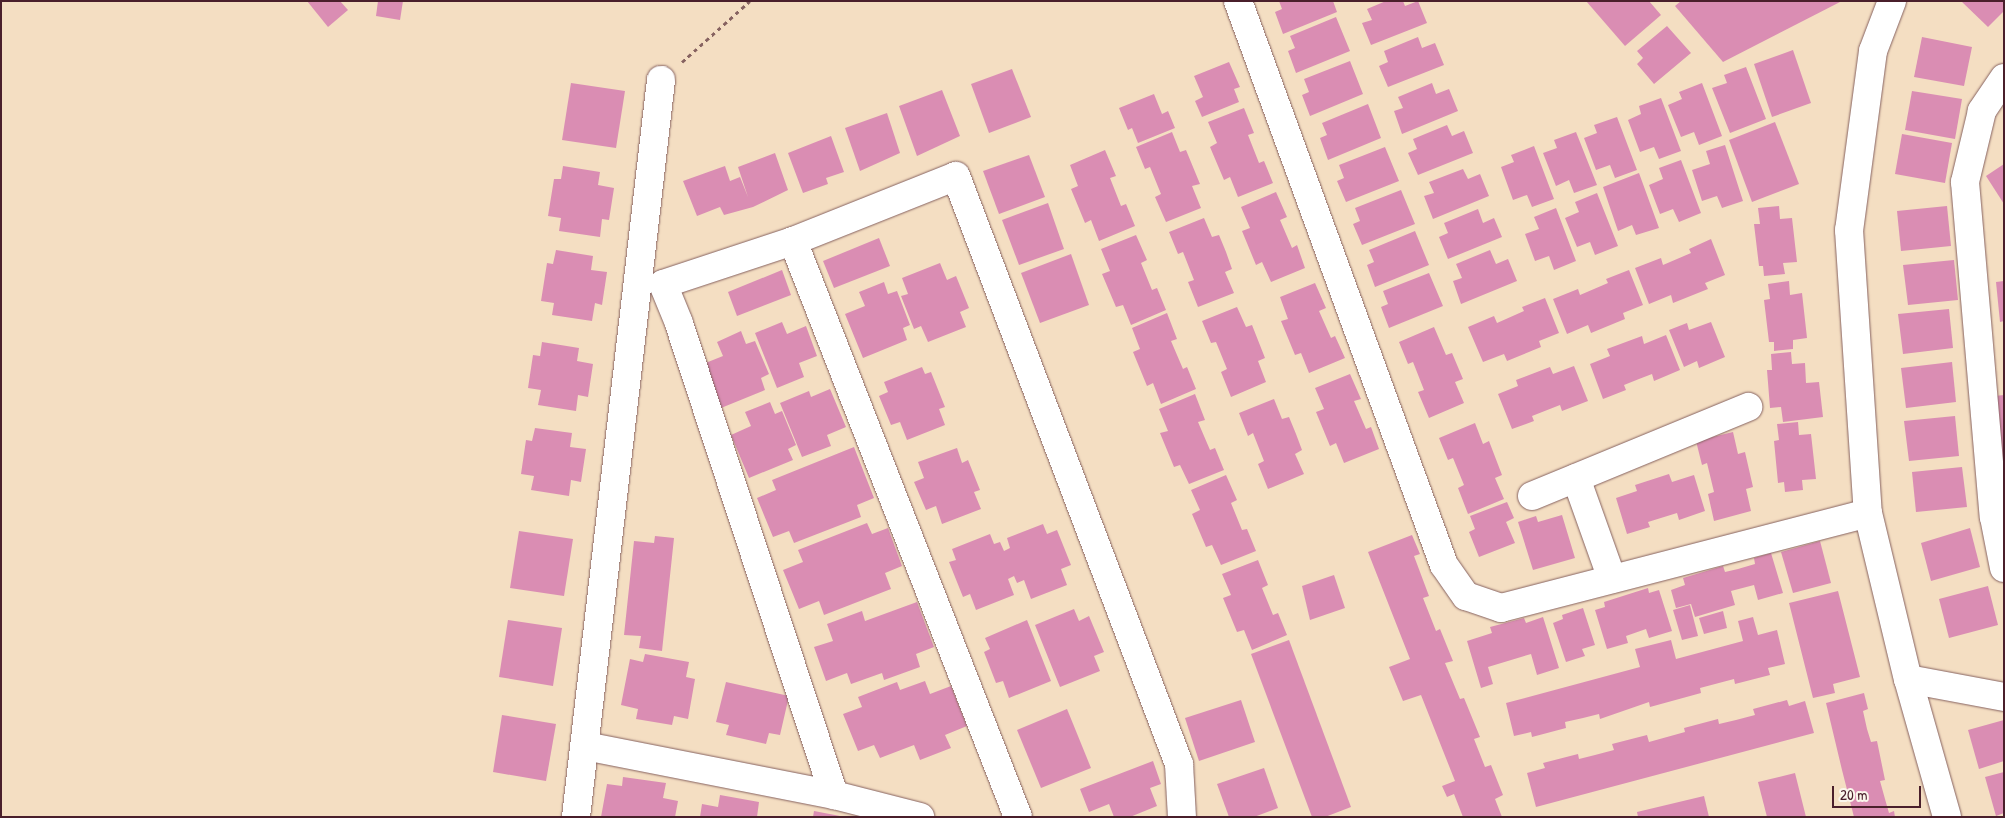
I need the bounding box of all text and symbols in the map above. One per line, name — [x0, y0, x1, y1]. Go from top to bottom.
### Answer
scale bar — [1835, 776, 1924, 808]
text: 20 m — [1840, 784, 1867, 805]

